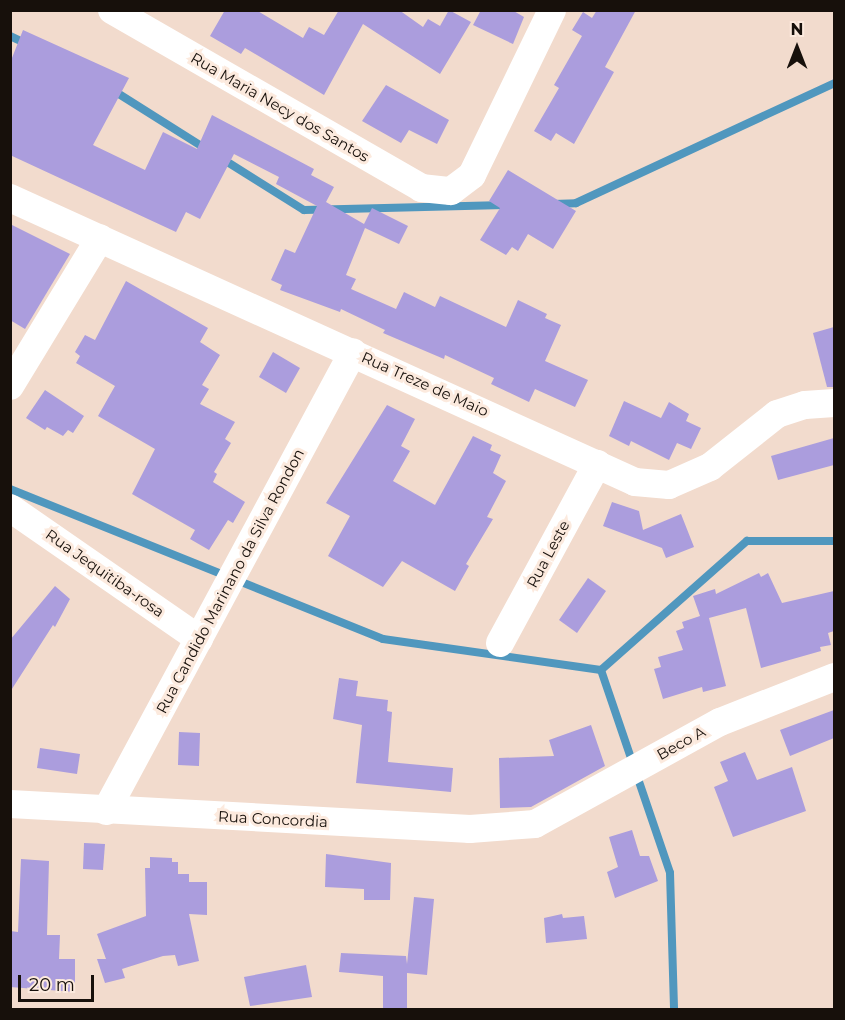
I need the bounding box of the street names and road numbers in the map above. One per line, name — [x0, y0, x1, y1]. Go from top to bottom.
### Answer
street label: Rua Maria Necy dos Santos — [188, 48, 372, 166]
street label: Rua Treze de Maio — [359, 348, 491, 420]
street label: Rua Candido Marinano da Silva Rondon — [152, 445, 308, 717]
street label: Rua Leste — [523, 517, 573, 591]
street label: Rua Jequitiba-rosa — [42, 525, 168, 621]
street label: Beco A — [654, 722, 708, 764]
street label: Rua Concordia — [218, 807, 328, 831]

